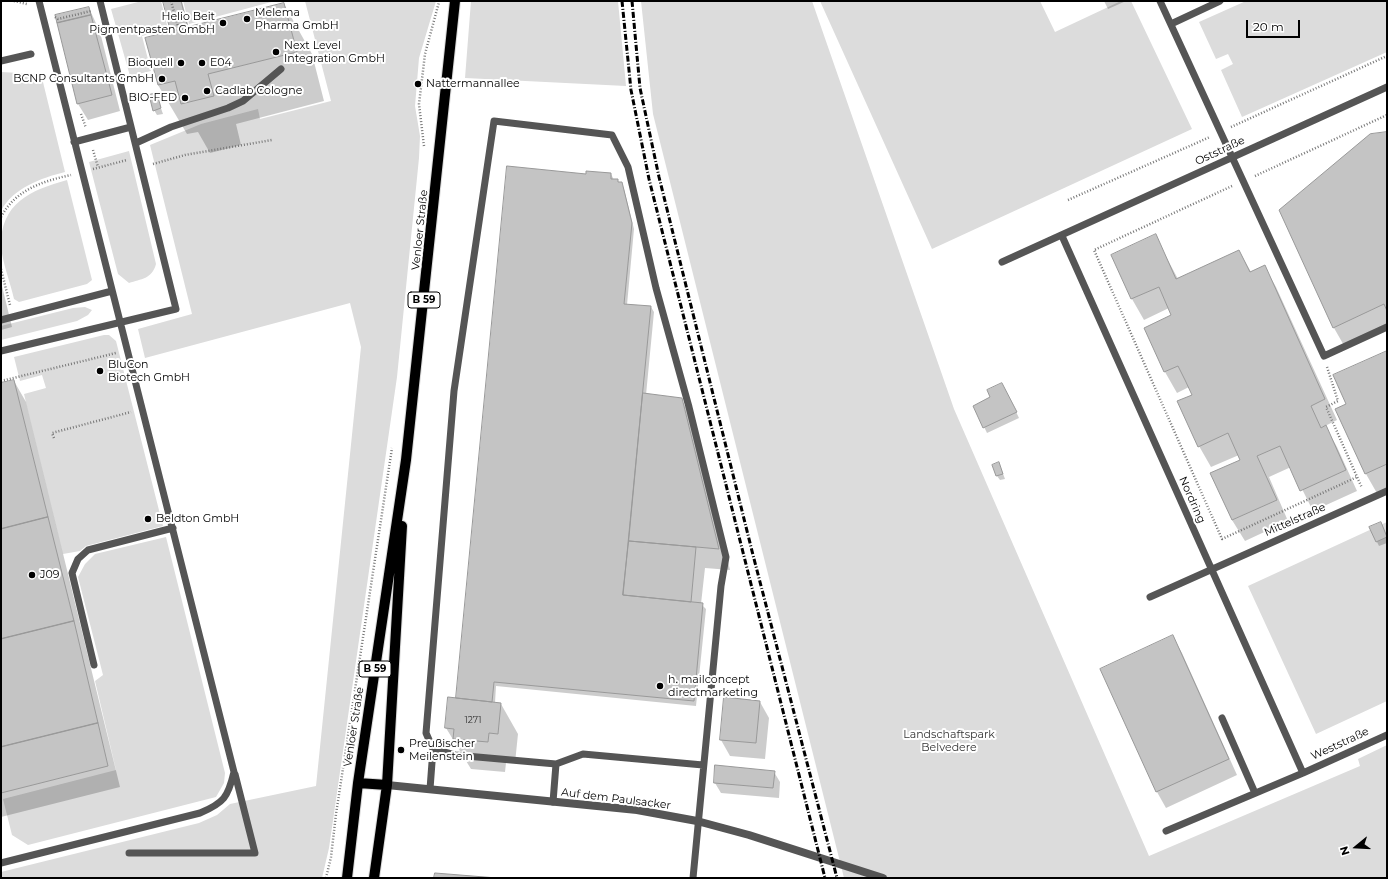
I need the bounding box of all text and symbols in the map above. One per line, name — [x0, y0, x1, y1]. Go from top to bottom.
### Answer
place label: Melema Pharma GmbH — [255, 6, 339, 32]
place label: Helio Beit Pigmentpasten GmbH — [89, 10, 215, 36]
scale bar — [1248, 12, 1302, 38]
marker: Melema Pharma GmbH — [242, 14, 252, 24]
marker: Helio Beit Pigmentpasten GmbH — [218, 18, 228, 28]
text: 20 m — [1253, 19, 1284, 34]
place label: Next Level Integration GmbH — [284, 39, 385, 65]
marker: Next Level Integration GmbH — [271, 47, 281, 57]
place label: Bioquell — [127, 56, 173, 70]
place label: E04 — [210, 56, 232, 70]
marker: Bioquell — [176, 58, 186, 68]
marker: E04 — [197, 58, 207, 68]
place label: BCNP Consultants GmbH — [13, 72, 154, 86]
marker: BCNP Consultants GmbH — [157, 74, 167, 84]
place label: Nattermannallee — [426, 77, 520, 91]
marker: Nattermannallee — [413, 79, 423, 89]
place label: Cadlab Cologne — [215, 84, 302, 98]
marker: Cadlab Cologne — [202, 86, 212, 96]
place label: BIO-FED — [128, 91, 177, 105]
marker: BIO-FED — [180, 93, 190, 103]
street label: Oststraße — [1193, 134, 1247, 168]
street label: Venloer Straße — [409, 189, 431, 271]
road number: B 59 — [408, 292, 440, 308]
place label: BluCon Biotech GmbH — [108, 358, 190, 384]
marker: BluCon Biotech GmbH — [95, 366, 105, 376]
street label: Nordring — [1176, 475, 1208, 525]
street label: Mittelstraße — [1262, 501, 1328, 539]
place label: Beldton GmbH — [156, 512, 239, 526]
marker: Beldton GmbH — [143, 514, 153, 524]
place label: J09 — [40, 568, 59, 582]
marker: J09 — [27, 570, 37, 580]
road number: B 59 — [359, 661, 391, 677]
place label: h. mailconcept directmarketing — [668, 673, 758, 699]
marker: h. mailconcept directmarketing — [655, 681, 665, 691]
street label: Venloer Straße — [341, 686, 367, 768]
house number: 1271 — [465, 715, 481, 725]
street label: Weststraße — [1309, 725, 1371, 763]
park label: Landschaftspark Belvedere — [903, 728, 995, 754]
place label: Preußischer Meilenstein — [409, 737, 475, 763]
marker: Preußischer Meilenstein — [396, 745, 406, 755]
street label: Auf dem Paulsacker — [560, 786, 672, 812]
north arrow — [1336, 827, 1376, 867]
text: N — [1337, 844, 1353, 857]

